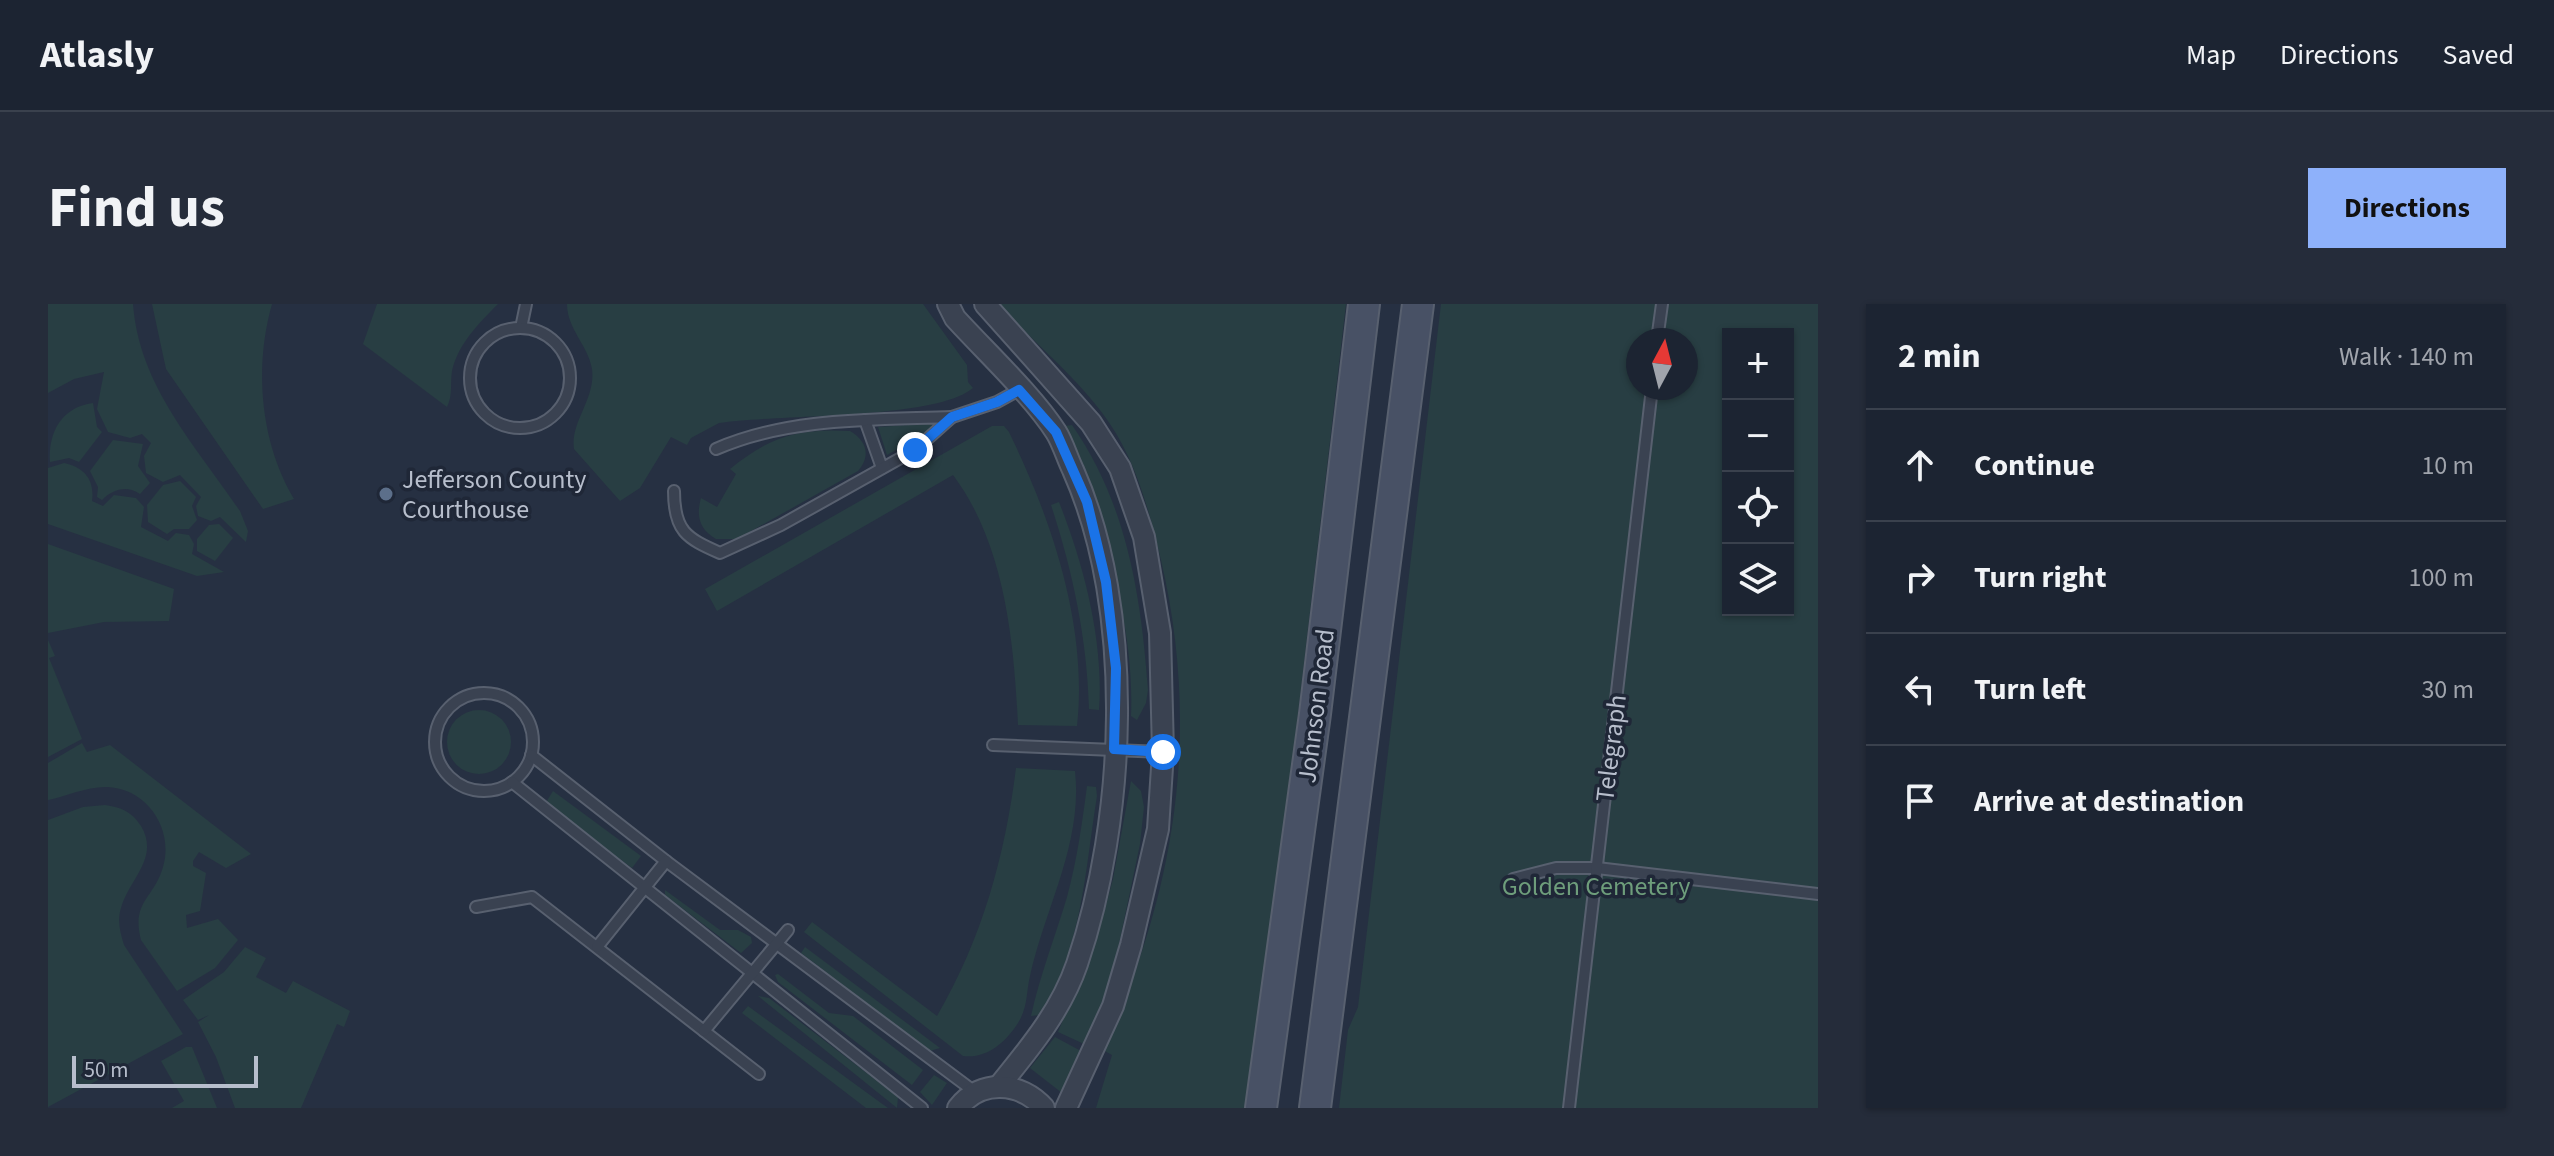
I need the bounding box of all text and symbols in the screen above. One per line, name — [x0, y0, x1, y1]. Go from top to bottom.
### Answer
text: Atlasly — [40, 28, 154, 82]
text: Map — [2186, 35, 2236, 75]
text: Directions — [2280, 35, 2399, 75]
text: Saved — [2443, 35, 2514, 75]
button: Directions — [2308, 168, 2506, 248]
text: Find us — [48, 169, 225, 248]
north arrow — [1626, 328, 1698, 400]
map controls — [1722, 328, 1794, 616]
button: + — [1722, 328, 1794, 400]
text: 2 min — [1898, 332, 1981, 381]
text: Walk · 140 m — [2339, 338, 2474, 375]
button: − — [1722, 400, 1794, 472]
route end — [897, 432, 933, 468]
icon: ahead — [1898, 443, 1942, 487]
text: Continue — [1974, 444, 2095, 487]
text: 10 m — [2421, 447, 2474, 484]
place label: Jefferson County Courthouse — [402, 461, 587, 528]
button: locate — [1722, 472, 1794, 544]
marker: Jefferson County Courthouse — [377, 485, 395, 503]
button: layers — [1722, 544, 1794, 616]
icon: right — [1898, 555, 1942, 599]
text: Turn right — [1974, 556, 2106, 599]
text: 100 m — [2408, 559, 2474, 596]
street label: Johnson Road — [1288, 627, 1344, 785]
icon: left — [1898, 667, 1942, 711]
text: Turn left — [1974, 668, 2086, 711]
text: 30 m — [2421, 671, 2474, 708]
street label: Telegraph — [1586, 692, 1636, 804]
route start — [1145, 734, 1181, 770]
icon: arrive — [1898, 779, 1942, 823]
text: Arrive at destination — [1974, 780, 2244, 823]
park label: Golden Cemetery — [1502, 868, 1690, 905]
scale bar — [72, 1052, 258, 1088]
text: 50 m — [84, 1054, 129, 1086]

